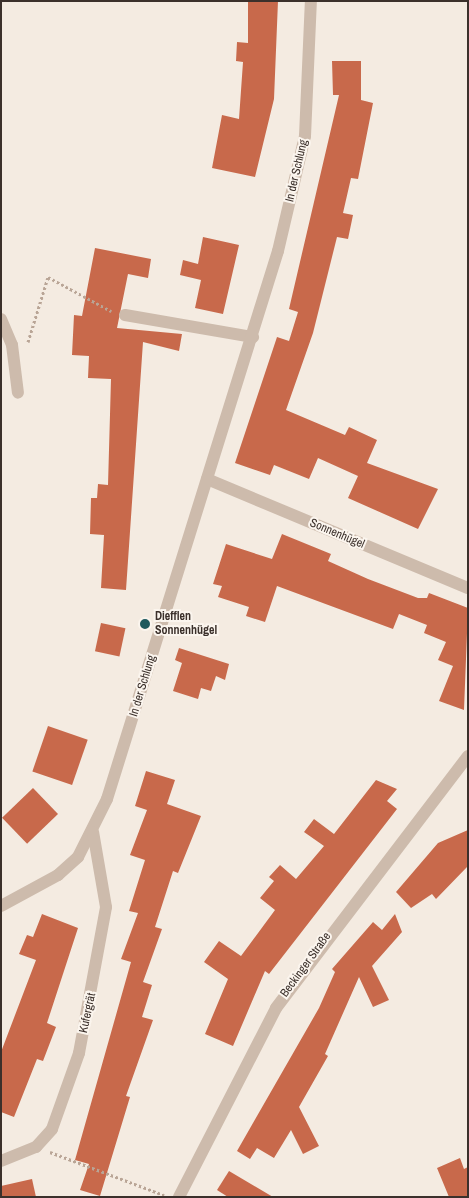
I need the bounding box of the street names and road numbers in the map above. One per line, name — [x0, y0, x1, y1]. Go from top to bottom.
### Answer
street label: In der Schlung — [283, 138, 311, 204]
street label: Sonnenhügel — [307, 516, 367, 552]
street label: In der Schlung — [127, 654, 159, 718]
street label: Beckinger Straße — [278, 930, 334, 1000]
street label: Kufergrät — [77, 992, 99, 1034]

